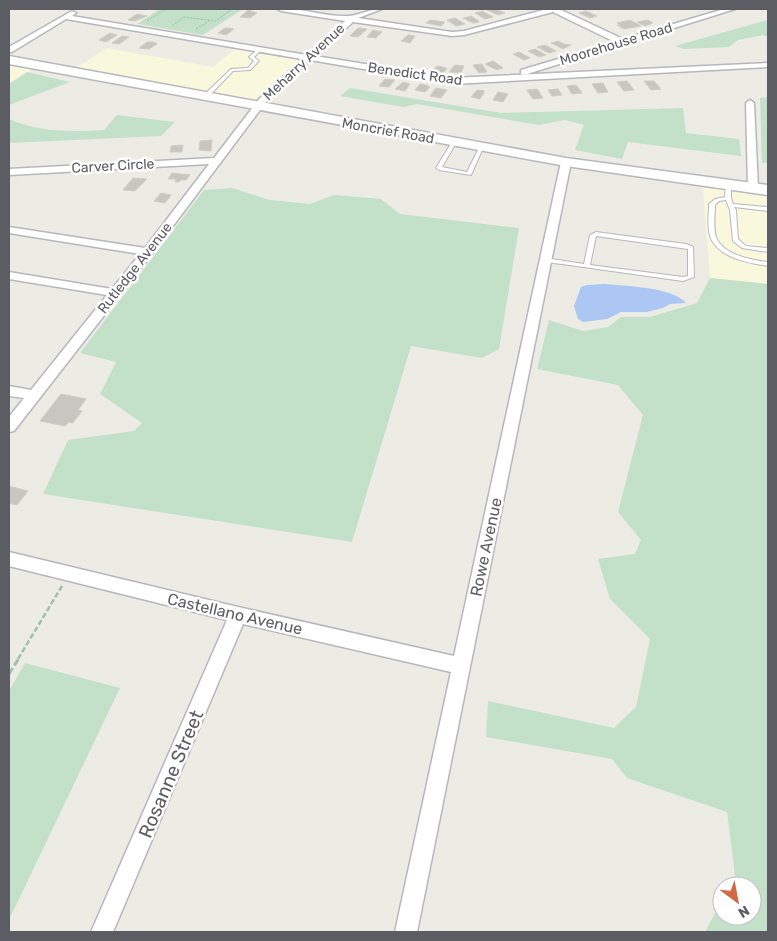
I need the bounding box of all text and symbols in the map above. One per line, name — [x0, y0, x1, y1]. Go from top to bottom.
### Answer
street label: Moorehouse Road — [558, 19, 674, 69]
street label: Meharry Avenue — [260, 20, 348, 104]
street label: Benedict Road — [367, 59, 463, 89]
street label: Moncrief Road — [340, 115, 436, 147]
street label: Carver Circle — [71, 155, 155, 177]
street label: Rutledge Avenue — [94, 219, 176, 317]
street label: Rowe Avenue — [466, 496, 506, 598]
street label: Castellano Avenue — [166, 589, 304, 639]
street label: Rosanne Street — [134, 706, 209, 841]
north arrow — [712, 876, 762, 926]
text: N — [735, 902, 752, 921]

